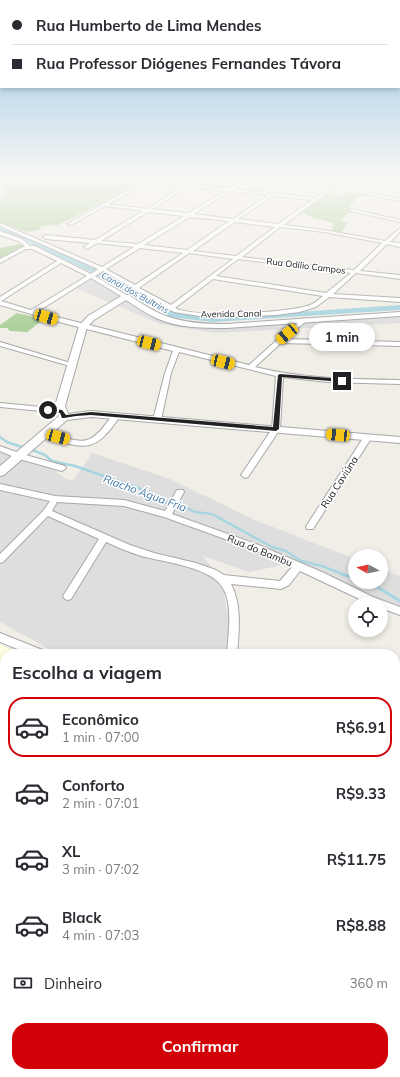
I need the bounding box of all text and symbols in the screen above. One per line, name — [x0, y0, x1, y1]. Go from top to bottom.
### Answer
text: Rua Humberto de Lima Mendes — [36, 16, 262, 35]
text: Rua Professor Diógenes Fernandes Távora — [36, 54, 341, 73]
street label: Rua Odílio Campos — [266, 255, 346, 276]
water label: Canal dos Bultrins — [99, 269, 171, 316]
street label: Avenida Canal — [201, 307, 261, 320]
car — [33, 308, 59, 326]
car — [274, 322, 300, 346]
callout: 1 min — [309, 323, 375, 351]
text: 1 min — [325, 329, 359, 345]
car — [136, 334, 162, 352]
car — [210, 353, 236, 371]
route end — [333, 372, 351, 390]
route start — [39, 401, 57, 419]
car — [45, 428, 71, 446]
car — [326, 428, 350, 442]
street label: Rua Caviúna — [318, 454, 361, 511]
water label: Riacho Água Fria — [101, 471, 189, 515]
street label: Rua do Bambu — [225, 532, 294, 569]
north arrow — [348, 549, 388, 589]
map controls — [348, 549, 388, 637]
button: locate — [348, 597, 388, 637]
text: Escolha a viagem — [12, 661, 162, 684]
icon: car — [14, 709, 50, 745]
text: Econômico — [62, 710, 139, 729]
text: R$6.91 — [336, 718, 386, 737]
text: 1 min · 07:00 — [62, 729, 139, 745]
icon: car — [14, 775, 50, 811]
text: Conforto — [62, 776, 125, 795]
text: R$9.33 — [336, 784, 386, 803]
text: 2 min · 07:01 — [62, 795, 139, 811]
icon: car — [14, 841, 50, 877]
text: XL — [62, 842, 80, 861]
text: R$11.75 — [327, 850, 386, 869]
text: 3 min · 07:02 — [62, 861, 139, 877]
icon: car — [14, 907, 50, 943]
text: Black — [62, 908, 101, 927]
text: R$8.88 — [336, 916, 386, 935]
text: 4 min · 07:03 — [62, 927, 139, 943]
icon: cash — [12, 972, 34, 994]
text: Dinheiro — [44, 974, 102, 993]
text: 360 m — [350, 975, 388, 991]
button: Confirmar — [12, 1023, 388, 1069]

